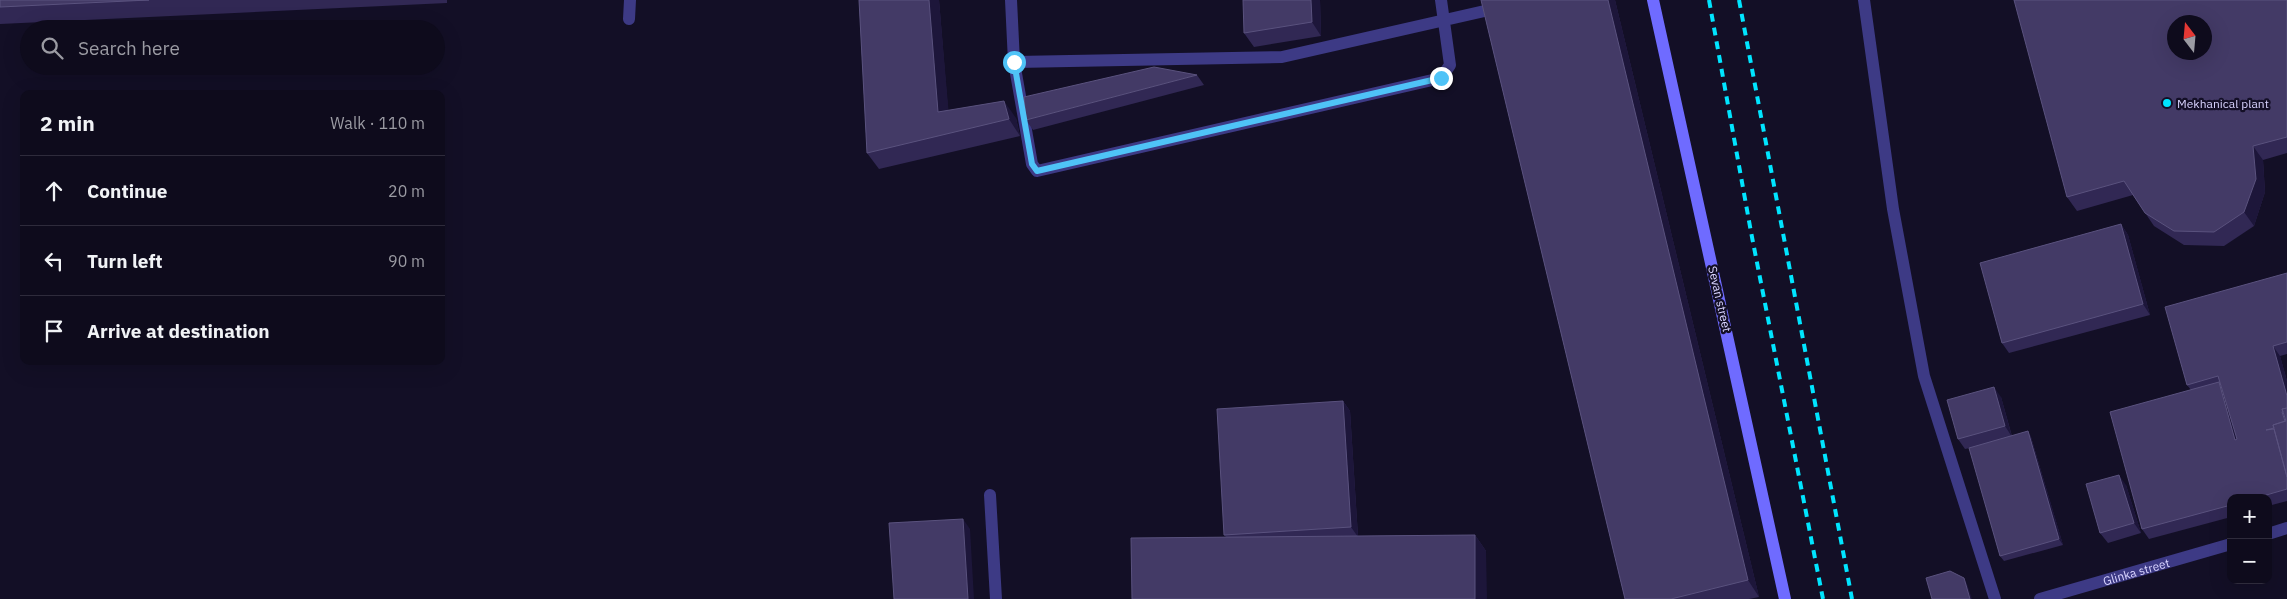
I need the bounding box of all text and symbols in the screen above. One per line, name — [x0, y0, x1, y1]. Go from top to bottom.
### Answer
north arrow — [2167, 15, 2212, 60]
search box — [20, 20, 445, 75]
icon: search — [38, 34, 66, 62]
text: Search here — [78, 36, 180, 60]
route start — [1003, 51, 1026, 74]
route end — [1430, 67, 1453, 90]
place label: Mekhanical plant — [2177, 96, 2269, 111]
marker: Mekhanical plant — [2161, 97, 2173, 109]
text: 2 min — [40, 109, 95, 137]
text: Walk · 110 m — [330, 113, 425, 133]
icon: ahead — [40, 177, 68, 205]
text: Continue — [87, 179, 167, 203]
text: 20 m — [388, 181, 425, 201]
icon: left — [40, 247, 68, 275]
text: Turn left — [87, 249, 163, 273]
text: 90 m — [388, 251, 425, 271]
street label: Sevan street — [1705, 265, 1735, 333]
icon: arrive — [40, 317, 68, 345]
text: Arrive at destination — [87, 319, 270, 343]
map controls — [2227, 494, 2272, 584]
button: + — [2227, 494, 2272, 539]
button: − — [2227, 539, 2272, 584]
street label: Glinka street — [2101, 555, 2171, 588]

